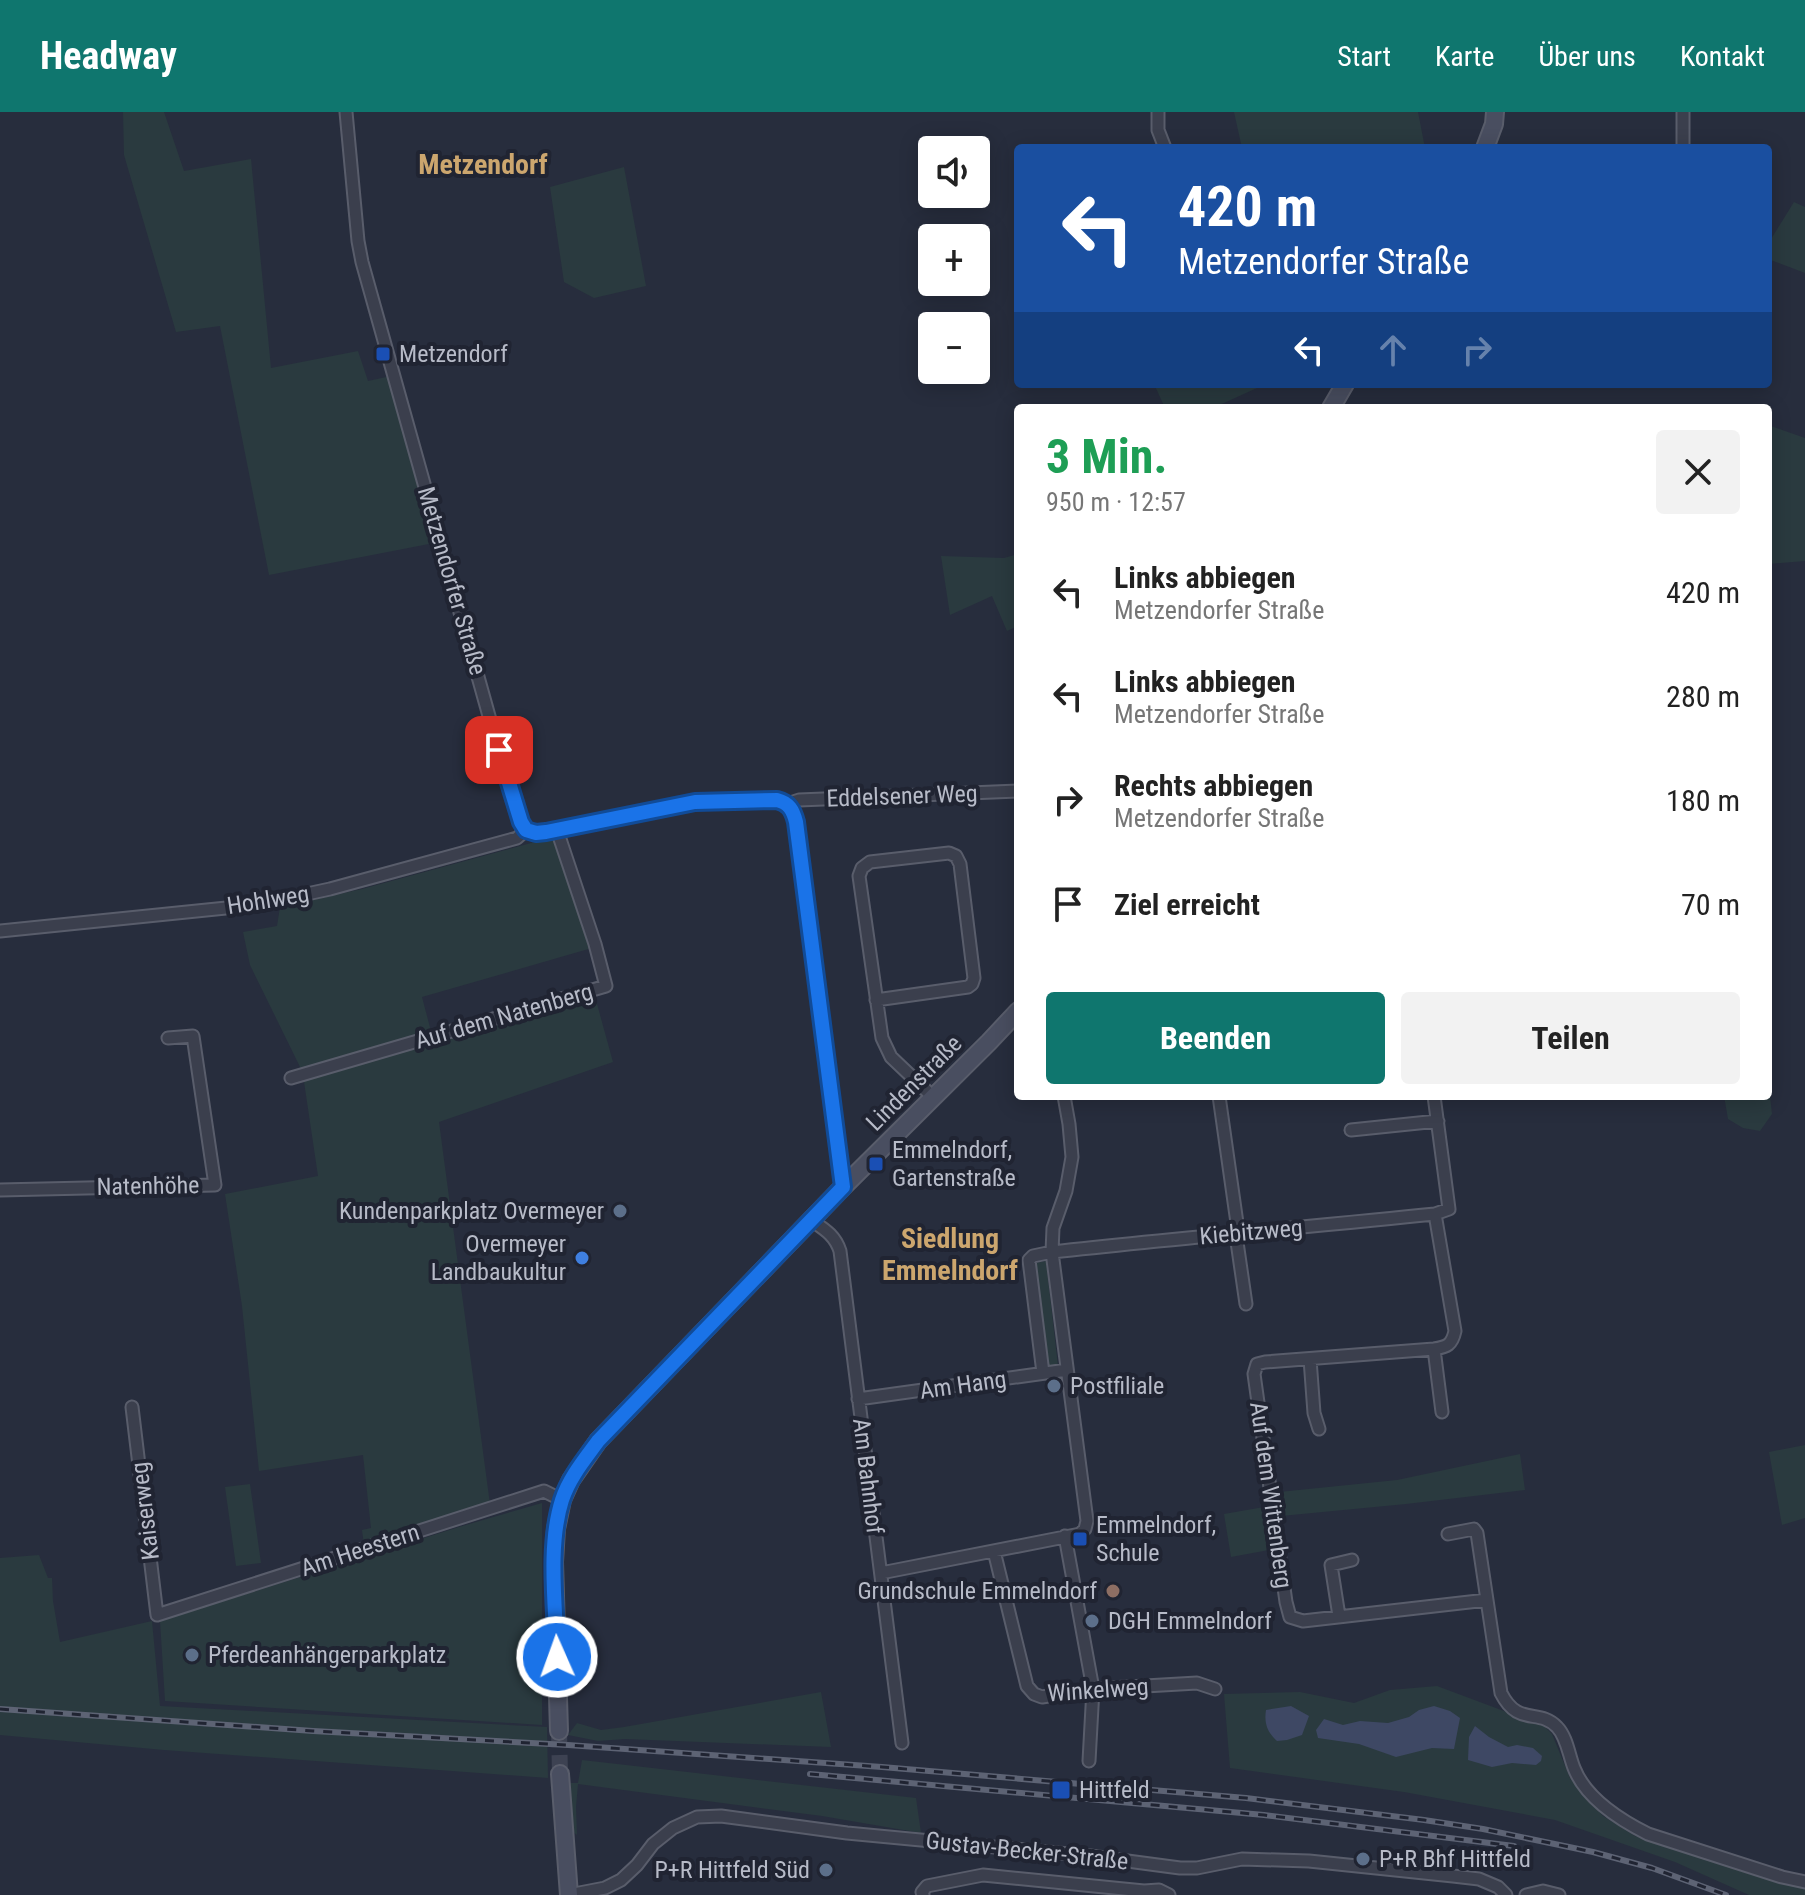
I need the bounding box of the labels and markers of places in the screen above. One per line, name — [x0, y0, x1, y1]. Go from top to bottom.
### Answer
place label: Metzendorf — [399, 340, 508, 368]
marker: Metzendorf — [374, 345, 392, 363]
pin — [465, 716, 533, 784]
place label: Emmelndorf, Gartenstraße — [892, 1136, 1016, 1192]
marker: Emmelndorf, Gartenstraße — [867, 1155, 885, 1173]
place label: Kundenparkplatz Overmeyer — [339, 1197, 604, 1225]
marker: Kundenparkplatz Overmeyer — [611, 1202, 629, 1220]
place label: Overmeyer Landbaukultur — [431, 1230, 566, 1286]
marker: Overmeyer Landbaukultur — [573, 1249, 591, 1267]
place label: Postfiliale — [1070, 1372, 1164, 1400]
marker: Postfiliale — [1045, 1377, 1063, 1395]
place label: Emmelndorf, Schule — [1096, 1511, 1216, 1567]
marker: Emmelndorf, Schule — [1071, 1530, 1089, 1548]
place label: Grundschule Emmelndorf — [857, 1577, 1097, 1605]
marker: Grundschule Emmelndorf — [1104, 1582, 1122, 1600]
place label: DGH Emmelndorf — [1108, 1607, 1272, 1635]
marker: DGH Emmelndorf — [1083, 1612, 1101, 1630]
place label: Pferdeanhängerparkplatz — [208, 1641, 446, 1669]
marker: Pferdeanhängerparkplatz — [183, 1646, 201, 1664]
place label: Hittfeld — [1079, 1776, 1150, 1804]
marker: Hittfeld — [1050, 1779, 1072, 1801]
place label: P+R Bhf Hittfeld — [1379, 1845, 1531, 1873]
marker: P+R Bhf Hittfeld — [1354, 1850, 1372, 1868]
place label: P+R Hittfeld Süd — [654, 1856, 810, 1884]
marker: P+R Hittfeld Süd — [817, 1861, 835, 1879]

